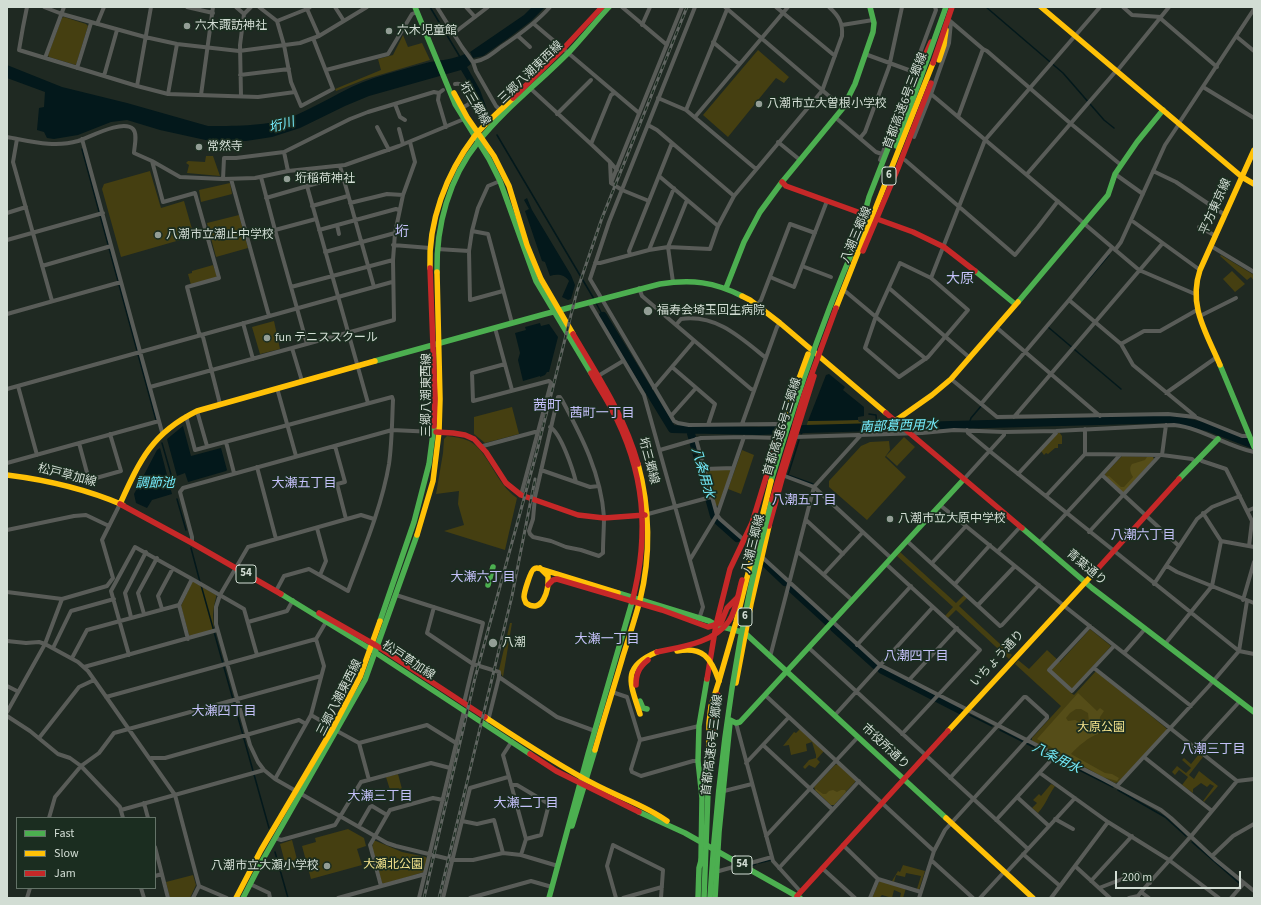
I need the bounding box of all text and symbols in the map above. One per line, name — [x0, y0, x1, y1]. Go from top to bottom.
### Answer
place label: 六木諏訪神社 — [195, 19, 267, 33]
marker: 六木諏訪神社 — [182, 21, 192, 31]
place label: 六木児童館 — [397, 24, 457, 38]
marker: 六木児童館 — [384, 26, 394, 36]
street label: 三郷八潮東西線 — [496, 39, 566, 107]
street label: 首都高速6号三郷線 — [881, 51, 931, 151]
street label: 垳三郷線 — [455, 80, 493, 128]
place label: 八潮市立大曽根小学校 — [767, 97, 887, 111]
marker: 八潮市立大曽根小学校 — [754, 99, 764, 109]
water label: 垳川 — [267, 115, 297, 137]
place label: 常然寺 — [207, 140, 243, 154]
marker: 常然寺 — [194, 142, 204, 152]
road number: 6 — [882, 167, 896, 185]
place label: 垳稲荷神社 — [295, 172, 355, 186]
marker: 垳稲荷神社 — [282, 174, 292, 184]
street label: 平方東京線 — [1197, 177, 1235, 237]
street label: 八潮三郷線 — [839, 205, 875, 265]
district label: 垳 — [395, 225, 409, 241]
place label: 八潮市立潮止中学校 — [166, 228, 274, 242]
marker: 八潮市立潮止中学校 — [153, 230, 163, 240]
district label: 大原 — [946, 272, 974, 288]
place label: 福寿会埼玉回生病院 — [657, 304, 765, 318]
marker: 福寿会埼玉回生病院 — [642, 305, 654, 317]
place label: fun テニススクール — [275, 331, 378, 345]
marker: fun テニススクール — [262, 333, 272, 343]
street label: 三郷八潮東西線 — [420, 353, 434, 437]
street label: 首都高速6号三郷線 — [761, 376, 805, 478]
district label: 茜町 — [533, 399, 561, 415]
district label: 茜町一丁目 — [570, 406, 634, 422]
water label: 南部葛西用水 — [860, 418, 938, 436]
street label: 垳三郷線 — [635, 436, 661, 486]
water label: 八条用水 — [687, 446, 717, 500]
street label: 松戸草加線 — [36, 462, 98, 490]
water label: 調節池 — [136, 476, 174, 492]
district label: 大瀬五丁目 — [272, 476, 336, 492]
district label: 八潮五丁目 — [772, 493, 836, 509]
place label: 八潮市立大原中学校 — [898, 512, 1006, 526]
street label: 八潮三郷線 — [740, 513, 768, 575]
marker: 八潮市立大原中学校 — [885, 514, 895, 524]
district label: 八潮六丁目 — [1111, 528, 1175, 544]
street label: 青葉通り — [1063, 547, 1109, 589]
road number: 54 — [236, 565, 256, 583]
district label: 大瀬六丁目 — [451, 570, 515, 586]
road number: 6 — [738, 608, 752, 626]
street label: いちょう通り — [968, 628, 1028, 690]
district label: 大瀬一丁目 — [575, 632, 639, 648]
place label: 八潮 — [502, 636, 526, 650]
marker: 八潮 — [487, 637, 499, 649]
street label: 松戸草加線 — [379, 639, 437, 683]
district label: 八潮四丁目 — [884, 649, 948, 665]
street label: 三郷八潮東西線 — [315, 657, 365, 739]
street label: 首都高速6号三郷線 — [700, 694, 726, 796]
district label: 大瀬四丁目 — [192, 704, 256, 720]
street label: 市役所通り — [858, 721, 912, 773]
park label: 大原公園 — [1077, 721, 1125, 735]
water label: 八条用水 — [1029, 740, 1083, 778]
district label: 八潮三丁目 — [1181, 742, 1245, 758]
district label: 大瀬三丁目 — [348, 789, 412, 805]
district label: 大瀬二丁目 — [494, 796, 558, 812]
legend — [16, 817, 156, 889]
text: Fast — [54, 825, 74, 842]
text: Slow — [54, 845, 79, 862]
road number: 54 — [732, 856, 752, 874]
park label: 大瀬北公園 — [363, 858, 423, 872]
place label: 八潮市立大瀬小学校 — [211, 859, 319, 873]
marker: 八潮市立大瀬小学校 — [322, 861, 332, 871]
scale bar — [1117, 863, 1243, 889]
text: Jam — [54, 865, 76, 882]
text: 200 m — [1122, 869, 1152, 886]

